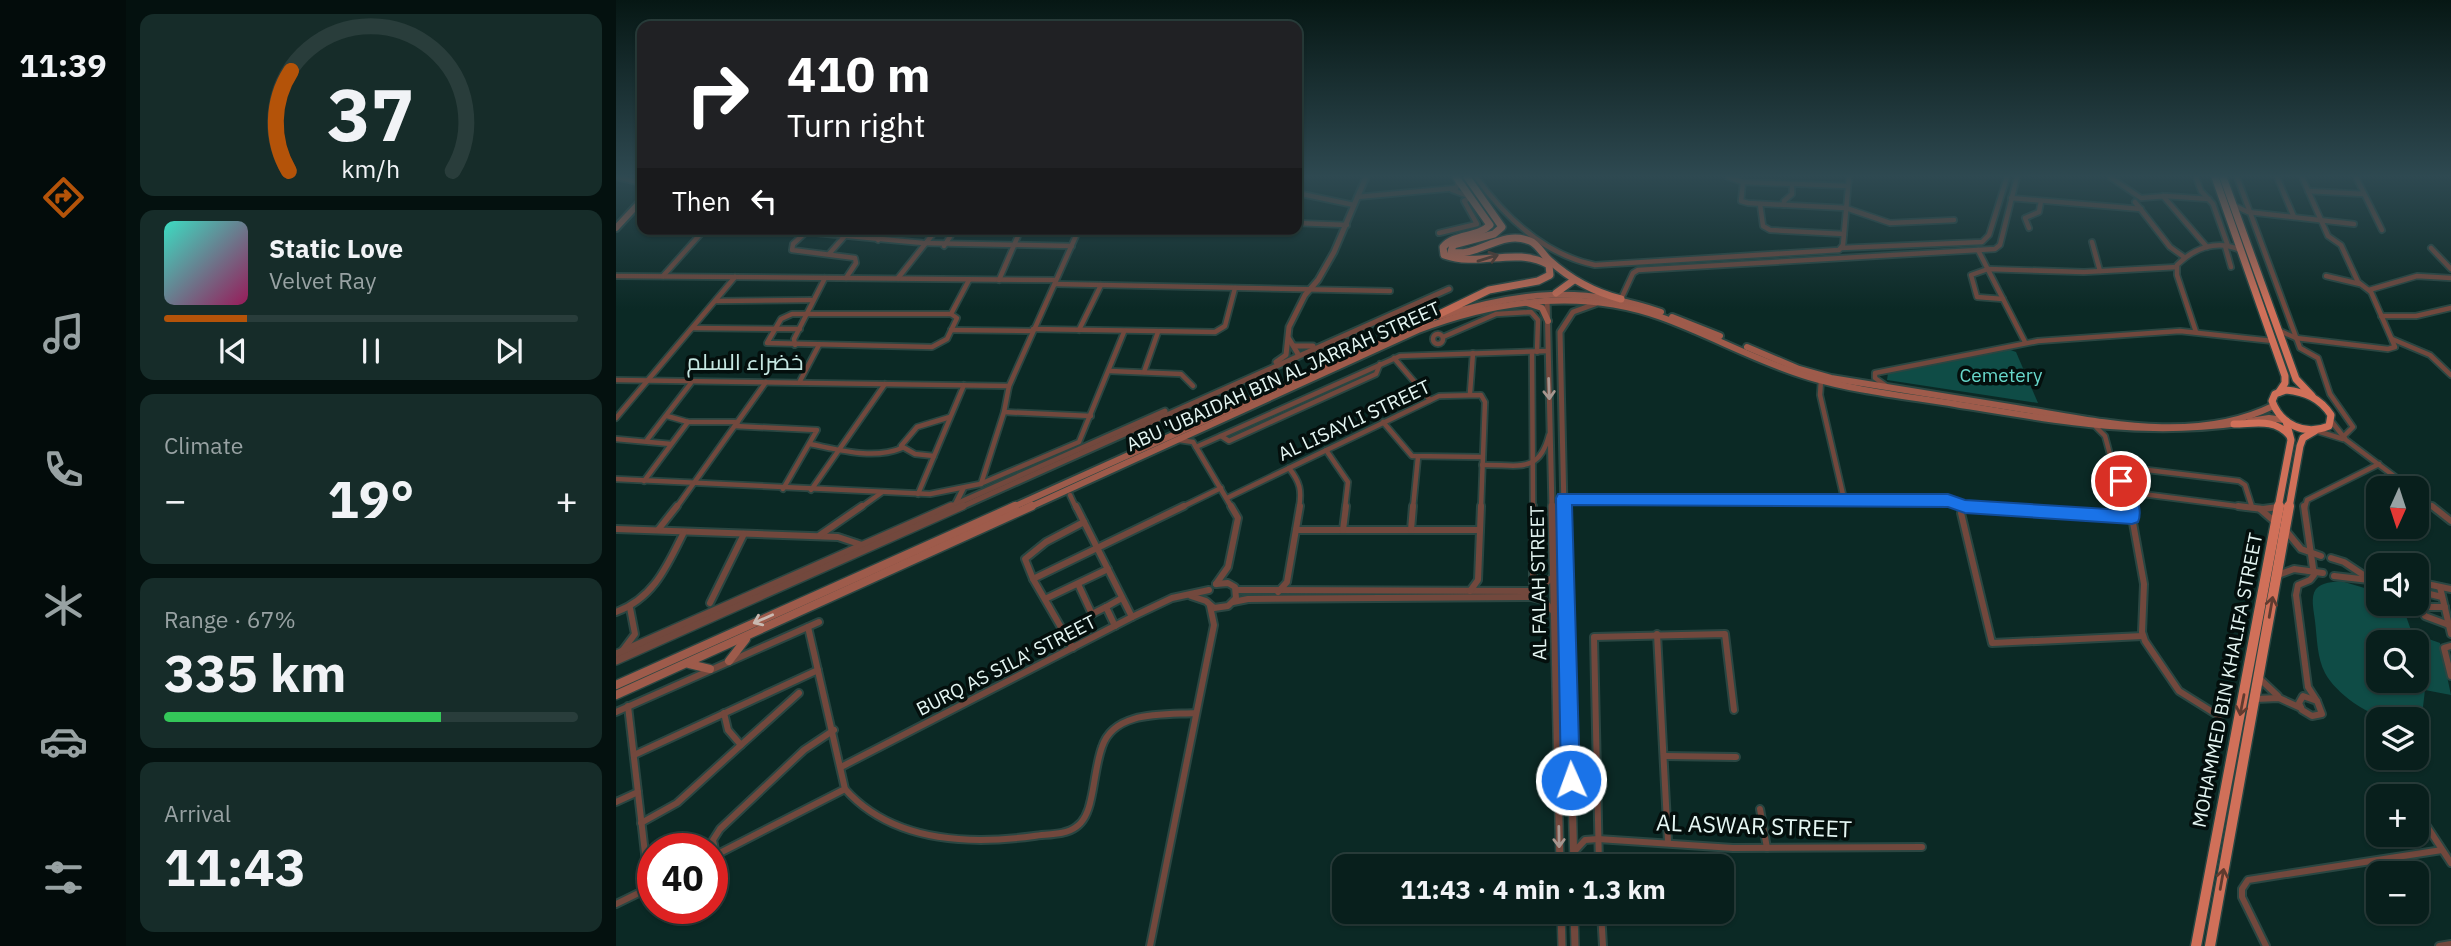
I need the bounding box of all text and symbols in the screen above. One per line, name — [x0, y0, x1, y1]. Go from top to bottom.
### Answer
text: 410 m — [787, 42, 931, 105]
text: 11:39 — [19, 44, 107, 86]
icon: right — [672, 49, 763, 140]
text: 37 — [327, 66, 415, 161]
text: Turn right — [787, 104, 925, 146]
text: km/h — [342, 152, 400, 185]
icon: directions — [39, 173, 88, 222]
icon: left — [745, 182, 783, 220]
text: Then — [672, 184, 731, 218]
text: Static Love — [269, 231, 403, 265]
one-way arrow — [1477, 251, 1499, 264]
text: Velvet Ray — [269, 265, 376, 295]
street label: ABU 'UBAIDAH BIN AL JARRAH STREET — [1122, 296, 1444, 456]
icon: music — [39, 309, 88, 358]
icon: previous — [214, 332, 252, 370]
icon: pause — [352, 332, 390, 370]
icon: next — [490, 332, 528, 370]
district label: خضراء السلم — [686, 346, 804, 378]
park label: Cemetery — [1960, 363, 2043, 387]
street label: AL LISAYLI STREET — [1274, 374, 1434, 466]
one-way arrow — [1542, 377, 1555, 400]
text: Climate — [164, 430, 243, 460]
icon: phone — [39, 445, 88, 494]
pin — [2091, 451, 2151, 511]
icon: arrive — [2102, 462, 2140, 500]
text: 19° — [328, 465, 414, 532]
text: − — [164, 475, 187, 524]
text: + — [555, 475, 578, 524]
north arrow — [2366, 476, 2429, 539]
map controls — [2366, 476, 2429, 924]
street label: AL FALAH STREET — [1525, 505, 1551, 661]
street label: MOHAMMED BIN KHALIFA STREET — [2187, 531, 2267, 829]
button: sound — [2366, 553, 2429, 616]
icon: climate — [39, 581, 88, 630]
one-way arrow — [2265, 596, 2278, 619]
text: Range · 67% — [164, 604, 296, 634]
street label: BURQ AS SILA' STREET — [912, 609, 1100, 721]
one-way arrow — [753, 613, 774, 626]
button: search — [2366, 630, 2429, 693]
text: 335 km — [164, 639, 346, 706]
one-way arrow — [2234, 693, 2248, 716]
button: layers — [2366, 707, 2429, 770]
icon: car — [39, 717, 88, 766]
position arrow — [1534, 743, 1608, 817]
button: + — [2366, 784, 2429, 847]
text: Arrival — [164, 798, 231, 828]
street label: AL ASWAR STREET — [1656, 807, 1853, 843]
one-way arrow — [1552, 825, 1566, 848]
text: 11:43 — [164, 833, 306, 900]
speed limit sign: 40 — [637, 833, 728, 924]
icon: filters — [39, 853, 88, 902]
button: − — [2366, 861, 2429, 924]
one-way arrow — [2216, 868, 2229, 891]
text: 11:43 · 4 min · 1.3 km — [1400, 872, 1666, 906]

